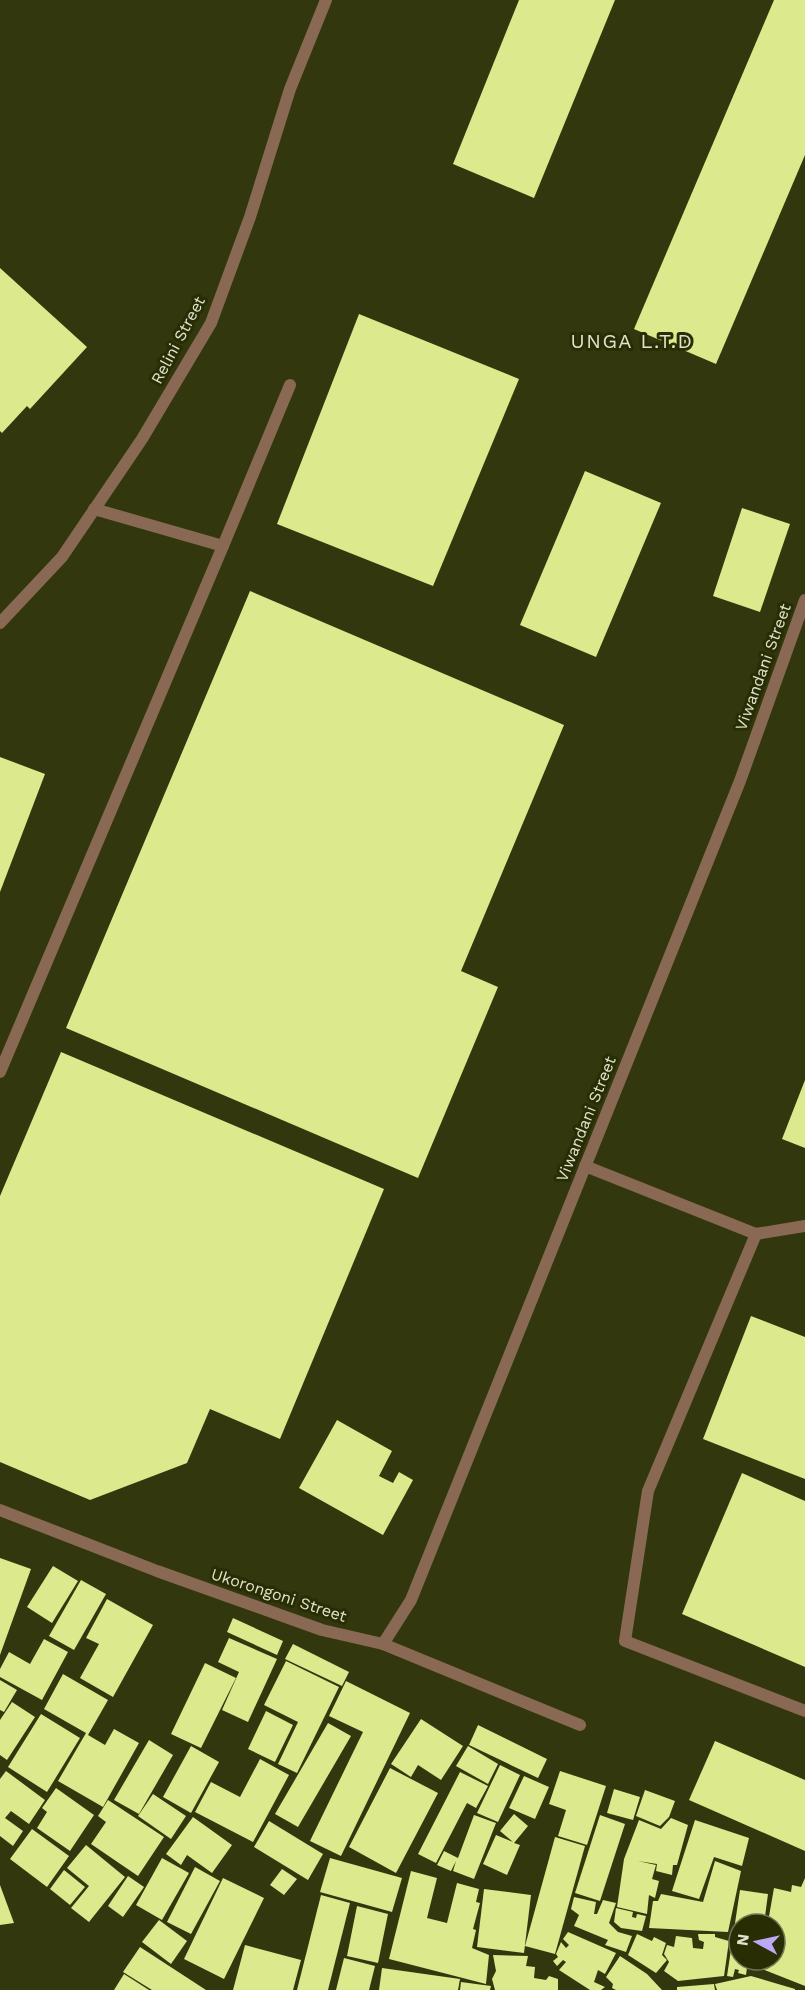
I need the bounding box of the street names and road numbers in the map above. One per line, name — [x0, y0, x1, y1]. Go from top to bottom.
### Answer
street label: Relini Street — [147, 293, 209, 387]
street label: Viwandani Street — [731, 601, 795, 733]
street label: Viwandani Street — [552, 1053, 620, 1185]
street label: Ukorongoni Street — [209, 1564, 349, 1626]

